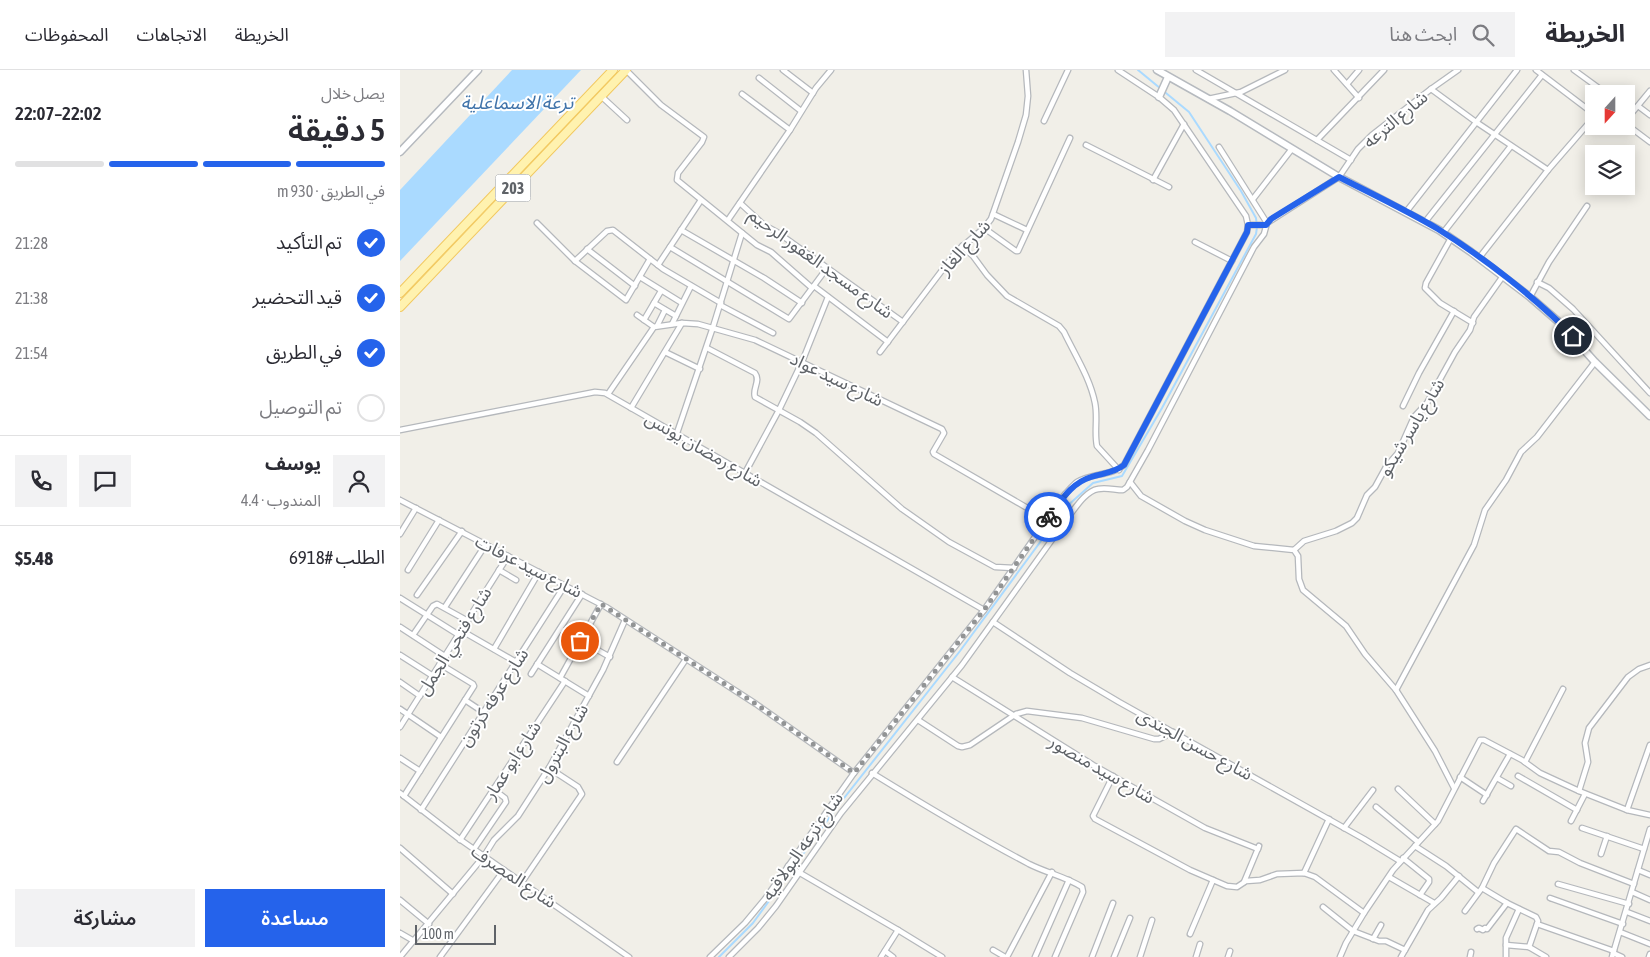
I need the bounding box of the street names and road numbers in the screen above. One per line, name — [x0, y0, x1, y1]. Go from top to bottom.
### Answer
street label: شارع الترعه — [1358, 86, 1434, 155]
road number: 203 — [496, 175, 530, 202]
street label: شارع مسجد الغفور الرحيم — [742, 204, 897, 326]
street label: شارع الغاز — [933, 215, 997, 283]
street label: شارع سيد عواد — [785, 347, 887, 414]
street label: شارع ياسر شيكو — [1374, 374, 1452, 482]
street label: شارع رمضان يونس — [640, 407, 766, 494]
street label: شارع سيد عرفات — [470, 530, 586, 606]
street label: شارع فتحي الجمل — [412, 583, 499, 701]
street label: شارع عرفه كرتون — [454, 644, 536, 752]
street label: شارع البترول — [532, 700, 596, 788]
street label: شارع حسن الجندى — [1132, 704, 1256, 788]
street label: شارع ابو عمار — [478, 717, 548, 806]
street label: شارع سيد منصور — [1043, 730, 1158, 811]
street label: شارع ترعه البولاقيه — [757, 788, 850, 907]
street label: شارع المصرف — [465, 840, 561, 916]

